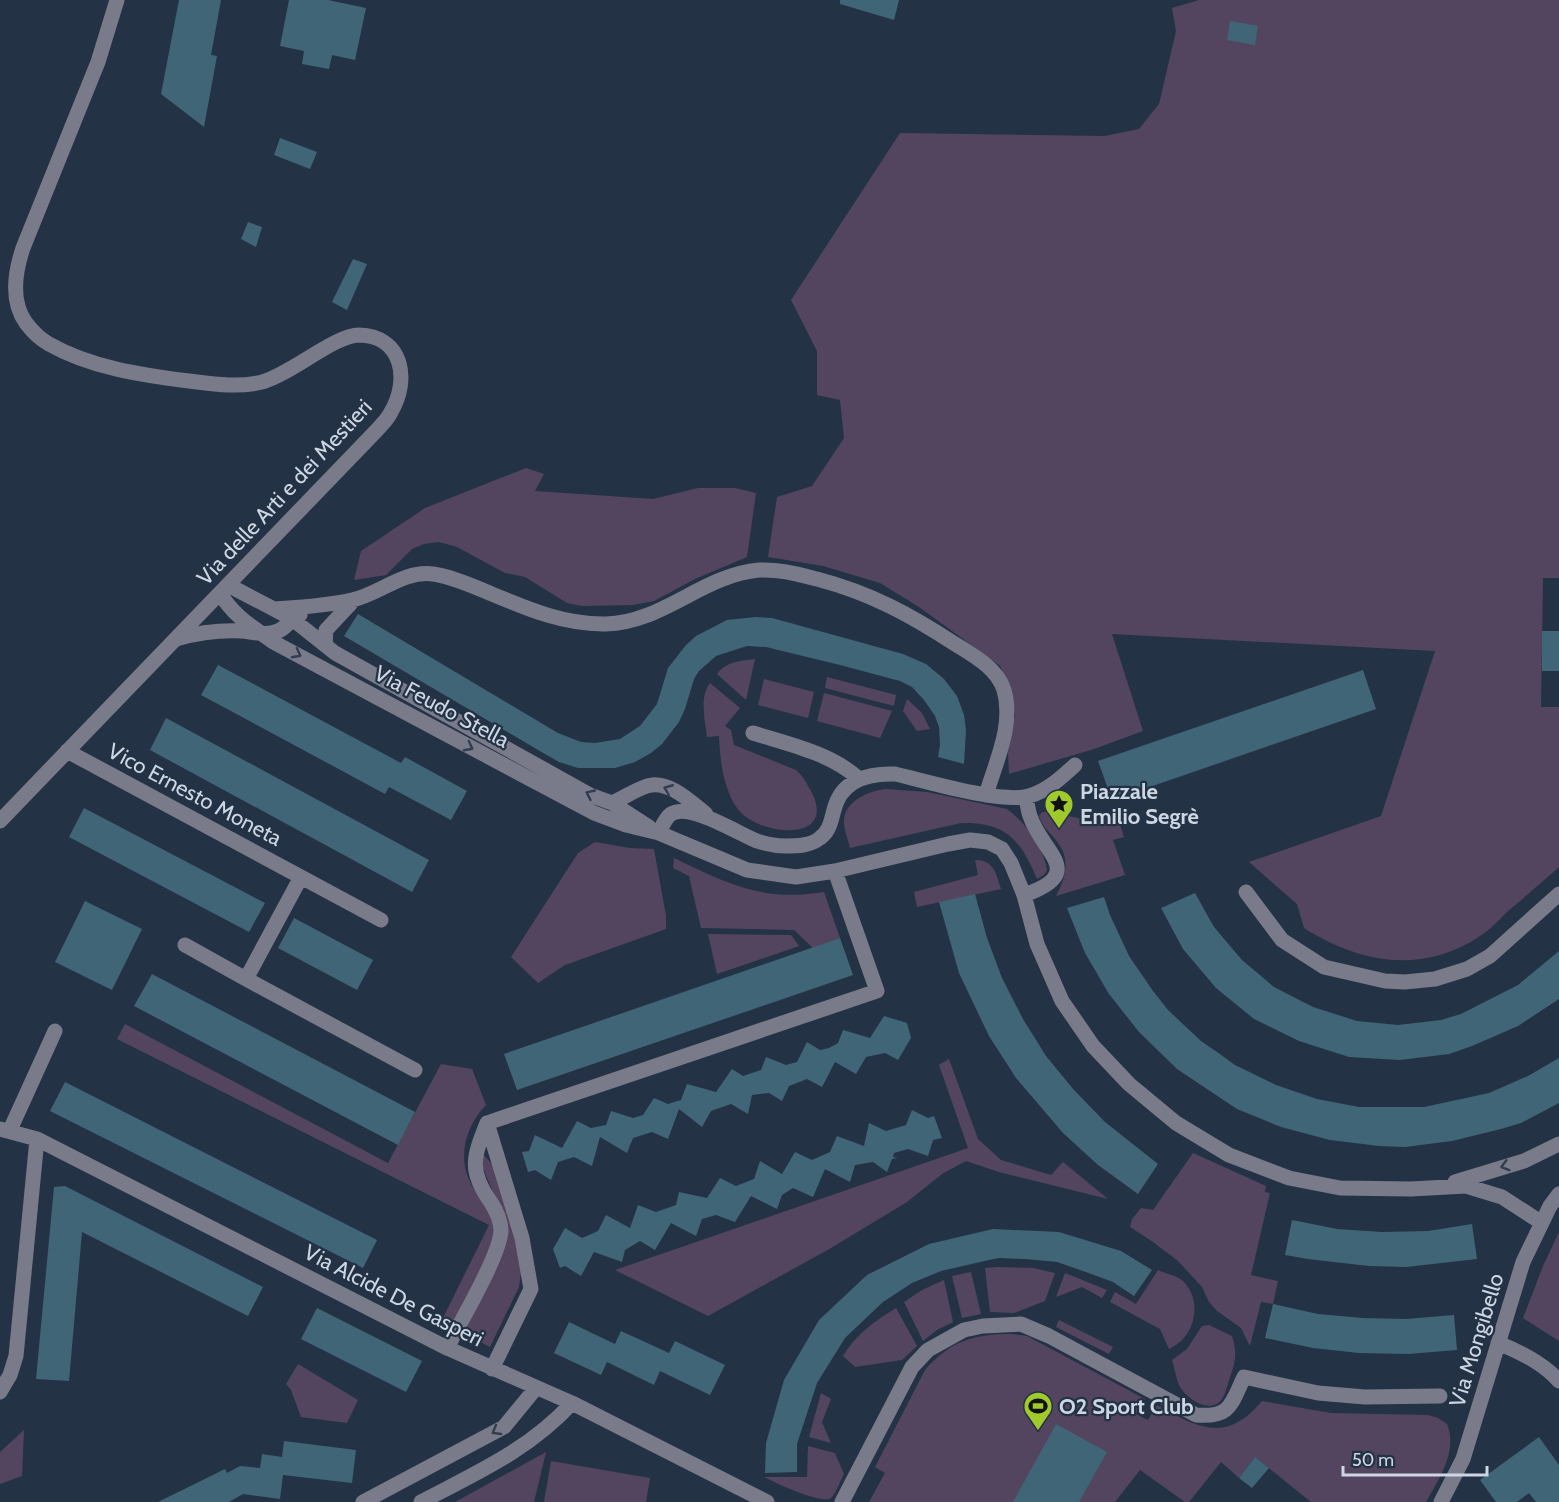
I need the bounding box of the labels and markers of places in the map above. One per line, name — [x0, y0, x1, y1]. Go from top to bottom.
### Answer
place label: Piazzale Emilio Segrè — [1080, 778, 1199, 830]
place icon: Piazzale Emilio Segrè — [1043, 788, 1075, 830]
sports icon: O2 Sport Club — [1022, 1390, 1054, 1432]
place label: O2 Sport Club — [1059, 1393, 1194, 1420]

